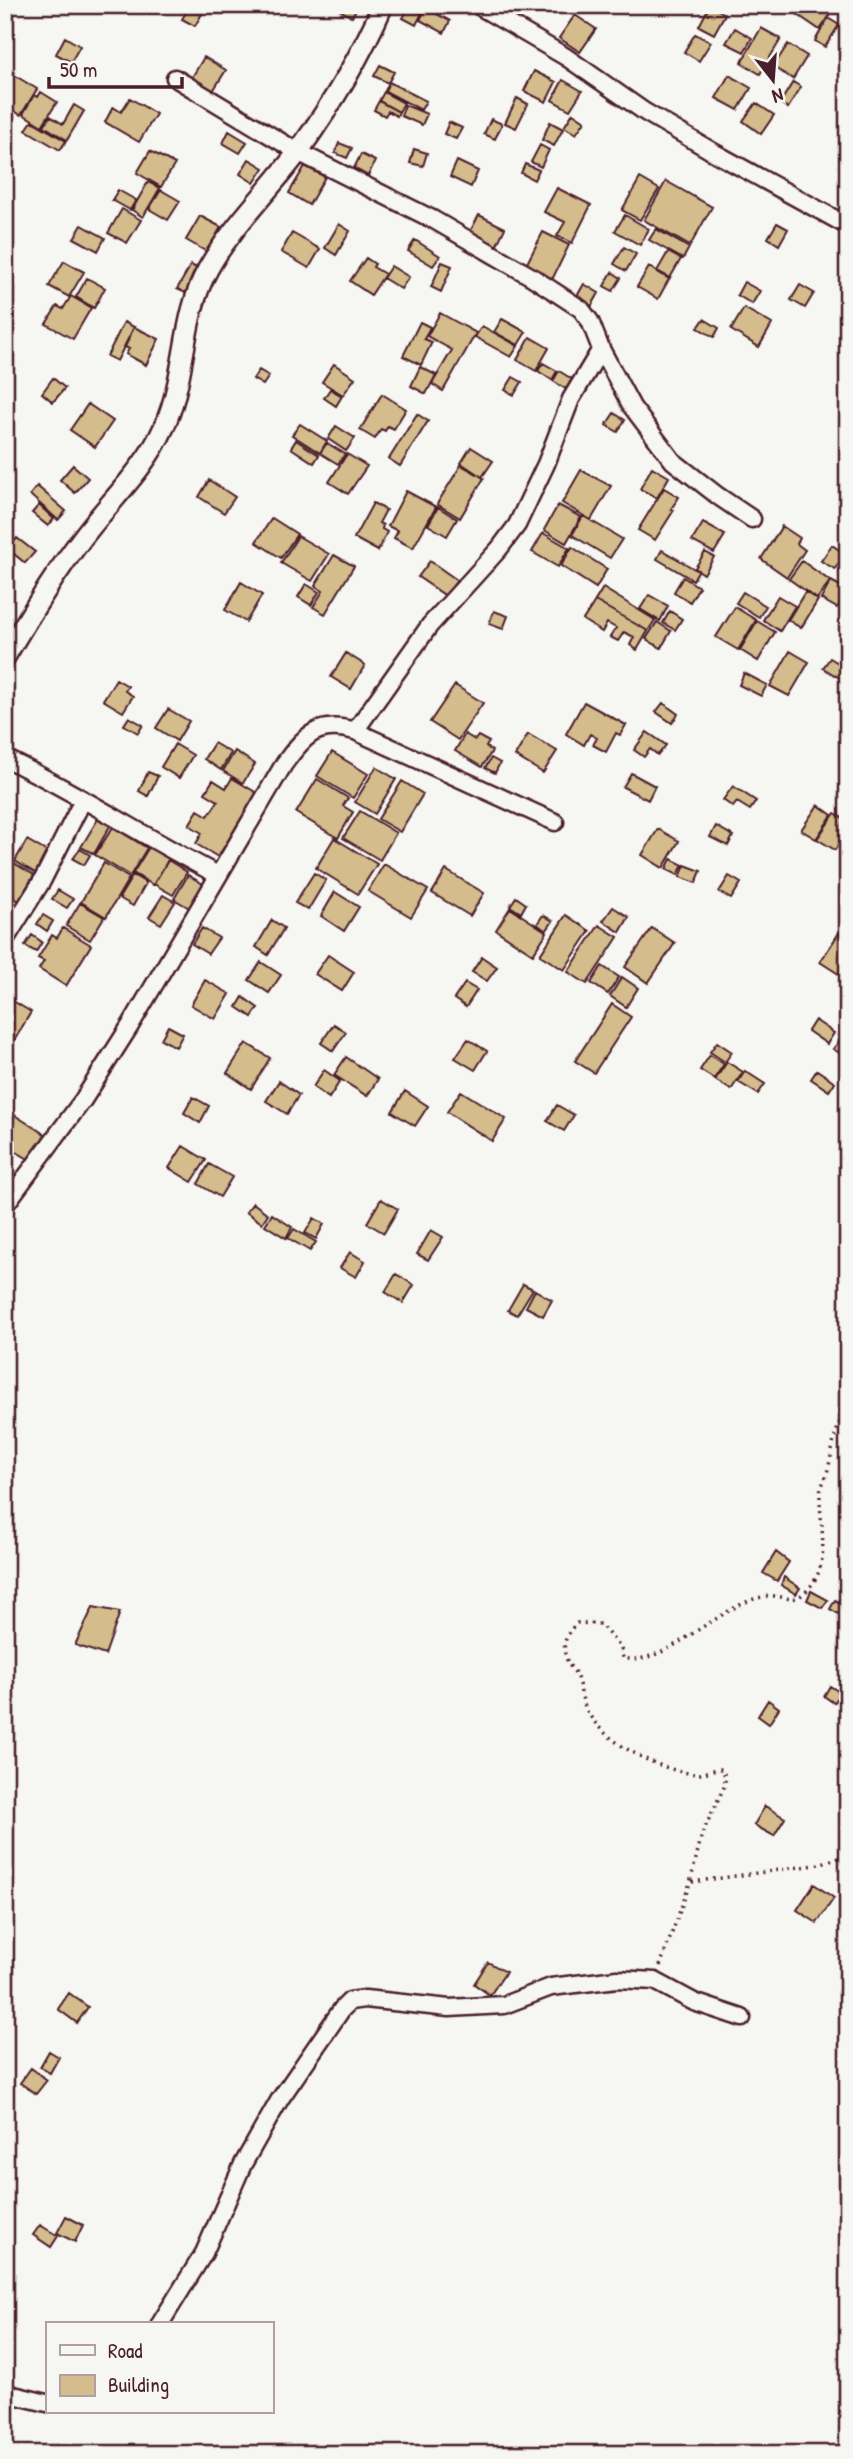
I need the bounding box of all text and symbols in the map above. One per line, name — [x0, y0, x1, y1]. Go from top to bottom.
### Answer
scale bar — [49, 46, 182, 90]
north arrow — [738, 46, 808, 116]
text: 50 m — [60, 55, 97, 84]
text: N — [769, 82, 787, 110]
legend — [46, 2322, 273, 2414]
text: Road — [108, 2336, 142, 2365]
text: Building — [108, 2370, 169, 2399]

